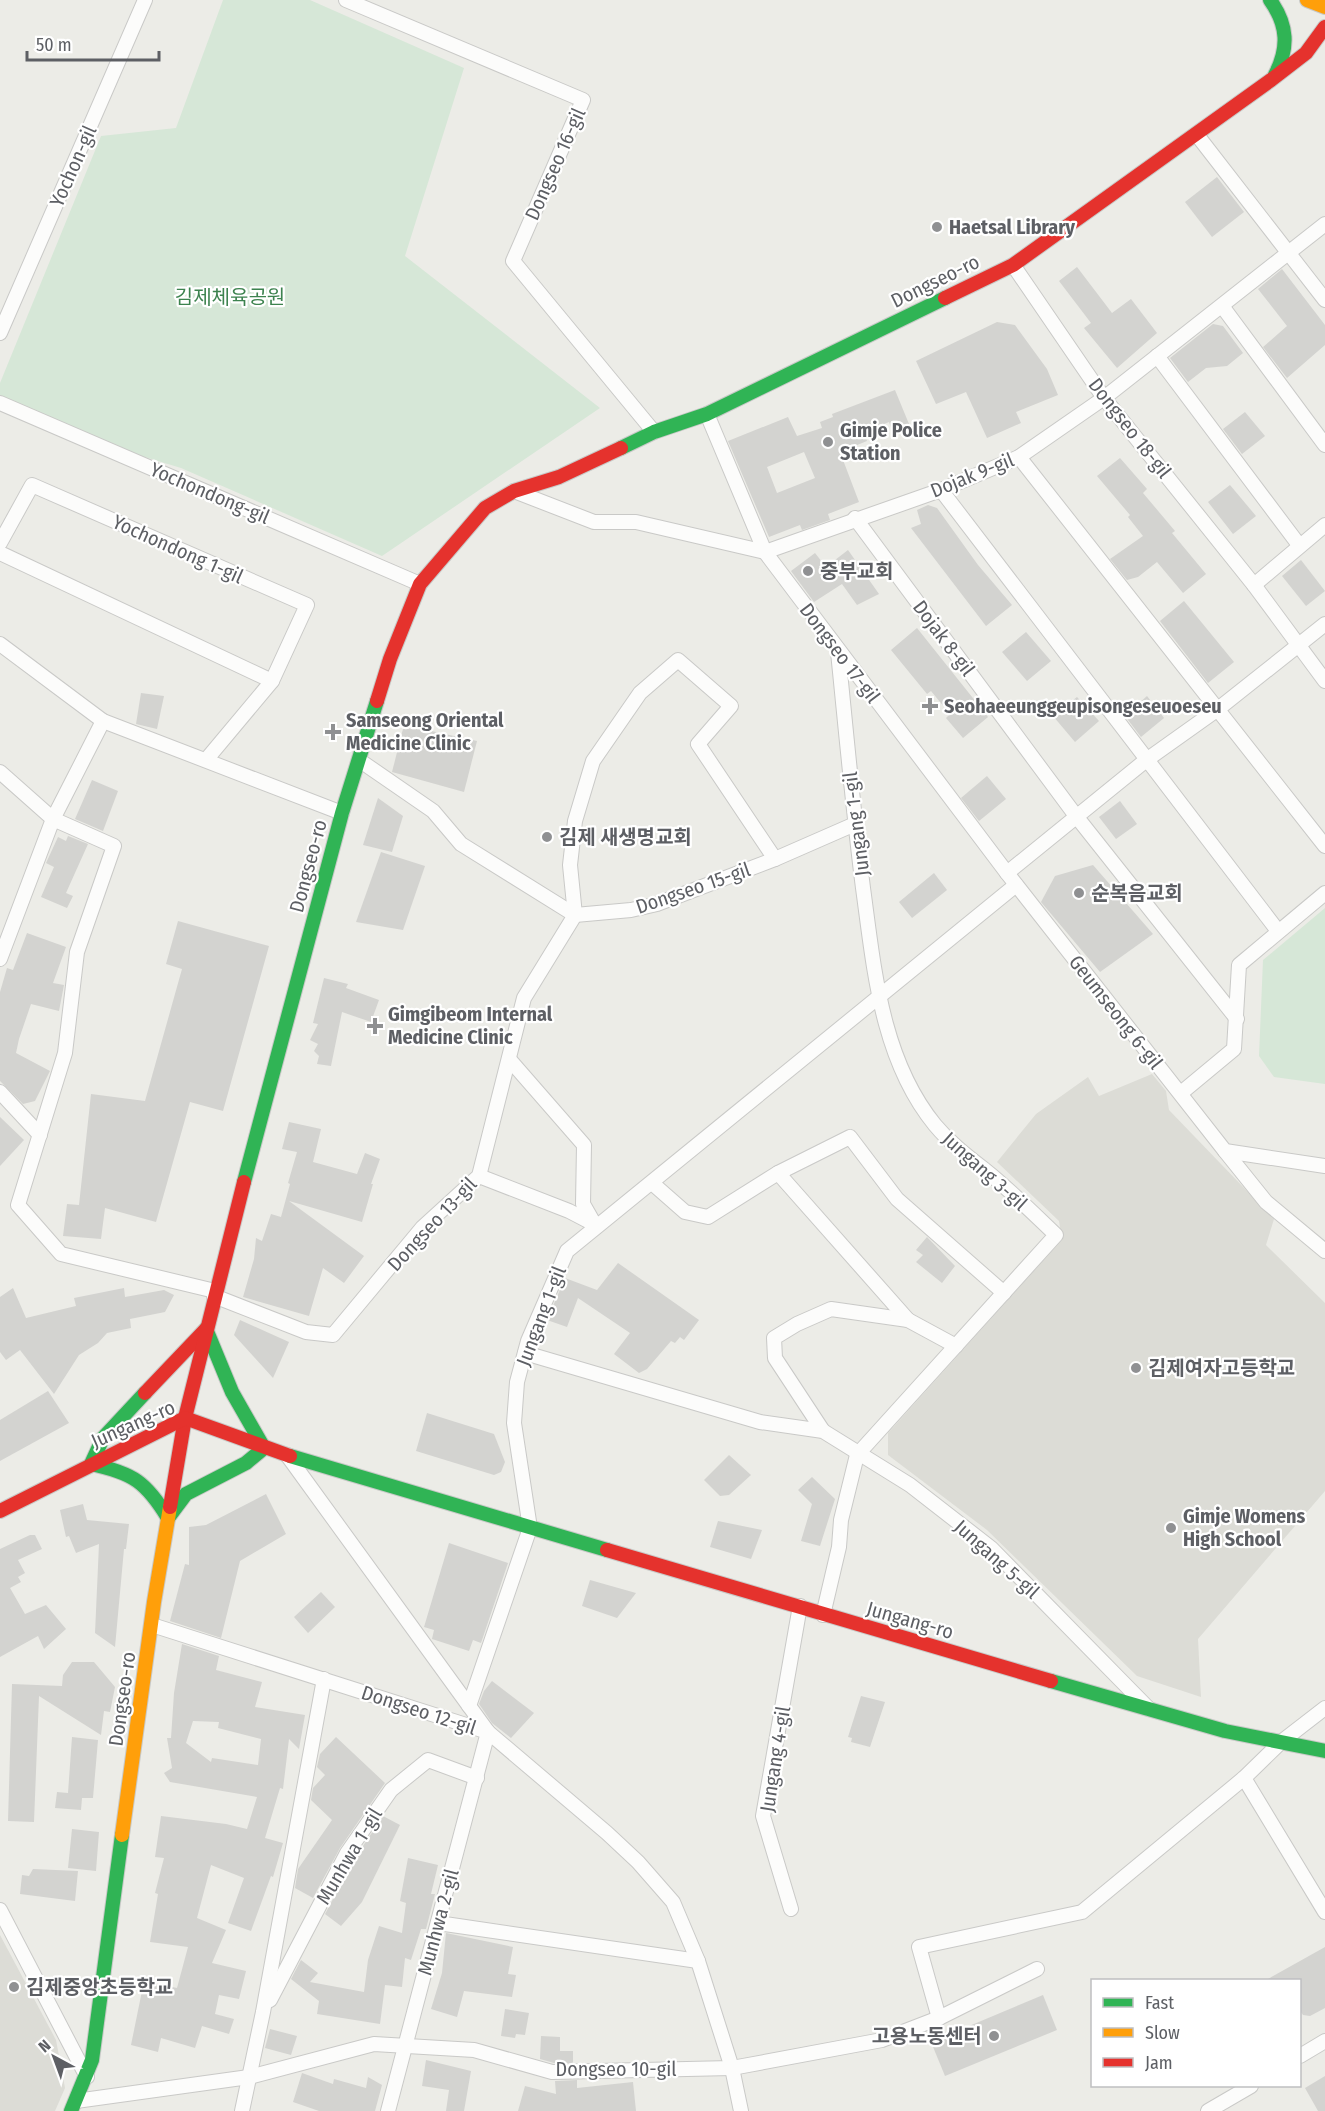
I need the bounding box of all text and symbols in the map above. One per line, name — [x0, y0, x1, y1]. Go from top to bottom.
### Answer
scale bar — [27, 24, 159, 62]
text: 50 m — [36, 34, 72, 56]
street label: Dongseo 16-gil — [520, 104, 590, 224]
street label: Yochon-gil — [44, 122, 102, 210]
place label: Haetsal Library — [949, 215, 1076, 239]
marker: Haetsal Library — [930, 220, 944, 234]
street label: Dongseo-ro — [887, 249, 983, 313]
park label: 김제체육공원 — [175, 285, 285, 309]
street label: Dongseo 18-gil — [1083, 373, 1177, 483]
place label: Gimje Police Station — [840, 418, 942, 465]
marker: Gimje Police Station — [821, 435, 835, 449]
street label: Dojak 9-gil — [927, 447, 1017, 503]
street label: Yochondong-gil — [147, 457, 273, 529]
street label: Yochondong 1-gil — [109, 510, 247, 588]
place label: 중부교회 — [820, 559, 894, 583]
marker: 중부교회 — [801, 564, 815, 578]
street label: Dojak 8-gil — [908, 596, 980, 680]
street label: Dongseo 17-gil — [795, 598, 885, 708]
place label: Seohaeeunggeupisongeseuoeseu — [944, 694, 1222, 718]
marker: Seohaeeunggeupisongeseuoeseu — [921, 697, 939, 715]
place label: Samseong Oriental Medicine Clinic — [346, 708, 504, 755]
marker: Samseong Oriental Medicine Clinic — [324, 723, 342, 741]
street label: Jungang 1-gil — [838, 771, 874, 877]
street label: Dongseo-ro — [284, 817, 332, 915]
place label: 김제 새생명교회 — [559, 825, 692, 849]
marker: 김제 새생명교회 — [540, 830, 554, 844]
street label: Dongseo 15-gil — [633, 857, 753, 919]
place label: 순복음교회 — [1091, 881, 1183, 905]
marker: 순복음교회 — [1072, 886, 1086, 900]
street label: Geumseong 6-gil — [1064, 950, 1168, 1074]
place label: Gimgibeom Internal Medicine Clinic — [388, 1002, 553, 1049]
marker: Gimgibeom Internal Medicine Clinic — [366, 1017, 384, 1035]
street label: Jungang 3-gil — [938, 1127, 1032, 1215]
street label: Dongseo 13-gil — [382, 1172, 482, 1276]
street label: Jungang 1-gil — [511, 1263, 571, 1369]
place label: 김제여자고등학교 — [1148, 1356, 1295, 1380]
marker: 김제여자고등학교 — [1129, 1361, 1143, 1375]
street label: Jungang-ro — [87, 1395, 179, 1453]
place label: Gimje Womens High School — [1183, 1504, 1306, 1551]
street label: Jungang 5-gil — [950, 1515, 1044, 1603]
marker: Gimje Womens High School — [1164, 1521, 1178, 1535]
street label: Jungang-ro — [864, 1596, 956, 1644]
street label: Dongseo-ro — [103, 1650, 141, 1748]
street label: Dongseo 12-gil — [359, 1680, 479, 1740]
street label: Jungang 4-gil — [755, 1704, 795, 1814]
street label: Munhwa 1-gil — [311, 1804, 387, 1908]
street label: Munhwa 2-gil — [412, 1866, 464, 1978]
place label: 김제중앙초등학교 — [26, 1975, 173, 1999]
legend — [1091, 1979, 1301, 2087]
marker: 김제중앙초등학교 — [7, 1980, 21, 1994]
text: Fast — [1145, 1992, 1174, 2014]
text: Slow — [1145, 2022, 1180, 2044]
place label: 고용노동센터 — [872, 2024, 982, 2048]
north arrow — [24, 2027, 84, 2087]
marker: 고용노동센터 — [987, 2029, 1001, 2043]
text: N — [35, 2036, 54, 2056]
text: Jam — [1145, 2052, 1173, 2074]
street label: Dongseo 10-gil — [556, 2057, 676, 2081]

